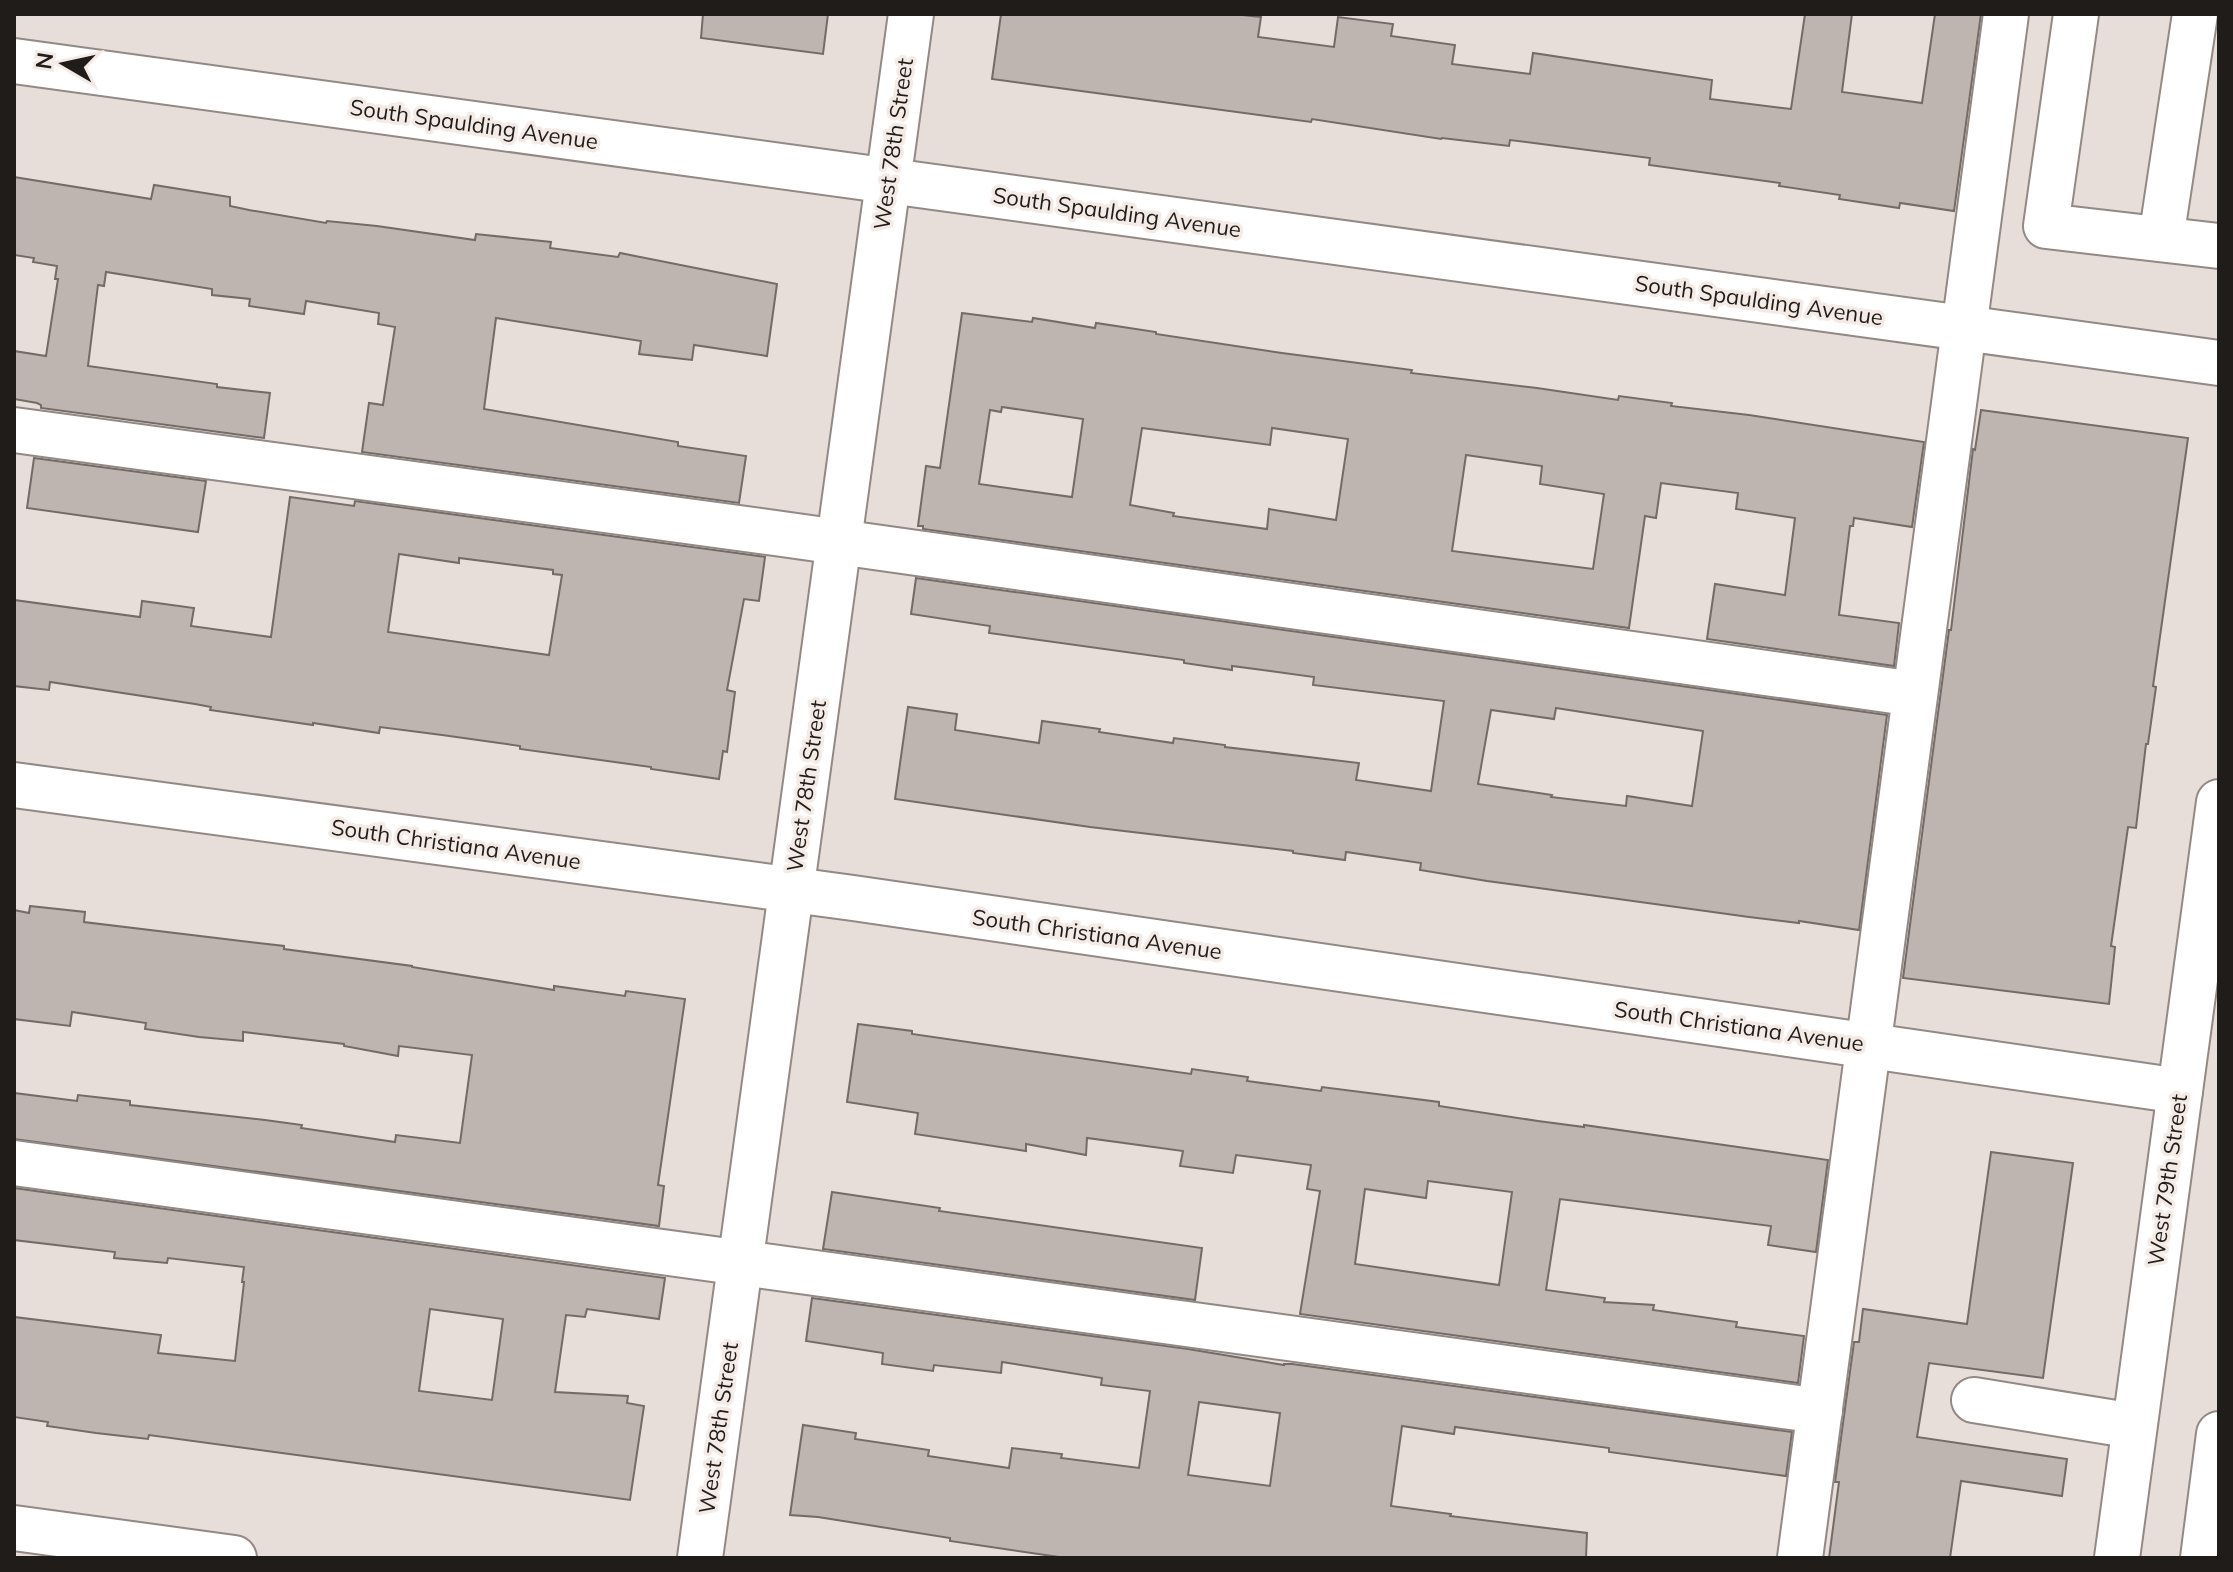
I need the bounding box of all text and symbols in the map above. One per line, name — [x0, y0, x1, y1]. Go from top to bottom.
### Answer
north arrow — [24, 24, 104, 104]
text: N — [29, 50, 59, 71]
street label: West 78th Street — [867, 56, 919, 232]
street label: South Spaulding Avenue — [348, 93, 600, 155]
street label: South Spaulding Avenue — [991, 181, 1243, 243]
street label: South Spaulding Avenue — [1633, 269, 1885, 331]
street label: West 78th Street — [780, 698, 832, 874]
street label: South Christiana Avenue — [329, 813, 583, 875]
street label: South Christiana Avenue — [970, 903, 1224, 965]
street label: South Christiana Avenue — [1612, 995, 1866, 1057]
street label: West 79th Street — [2141, 1092, 2193, 1268]
street label: West 78th Street — [692, 1340, 744, 1516]

